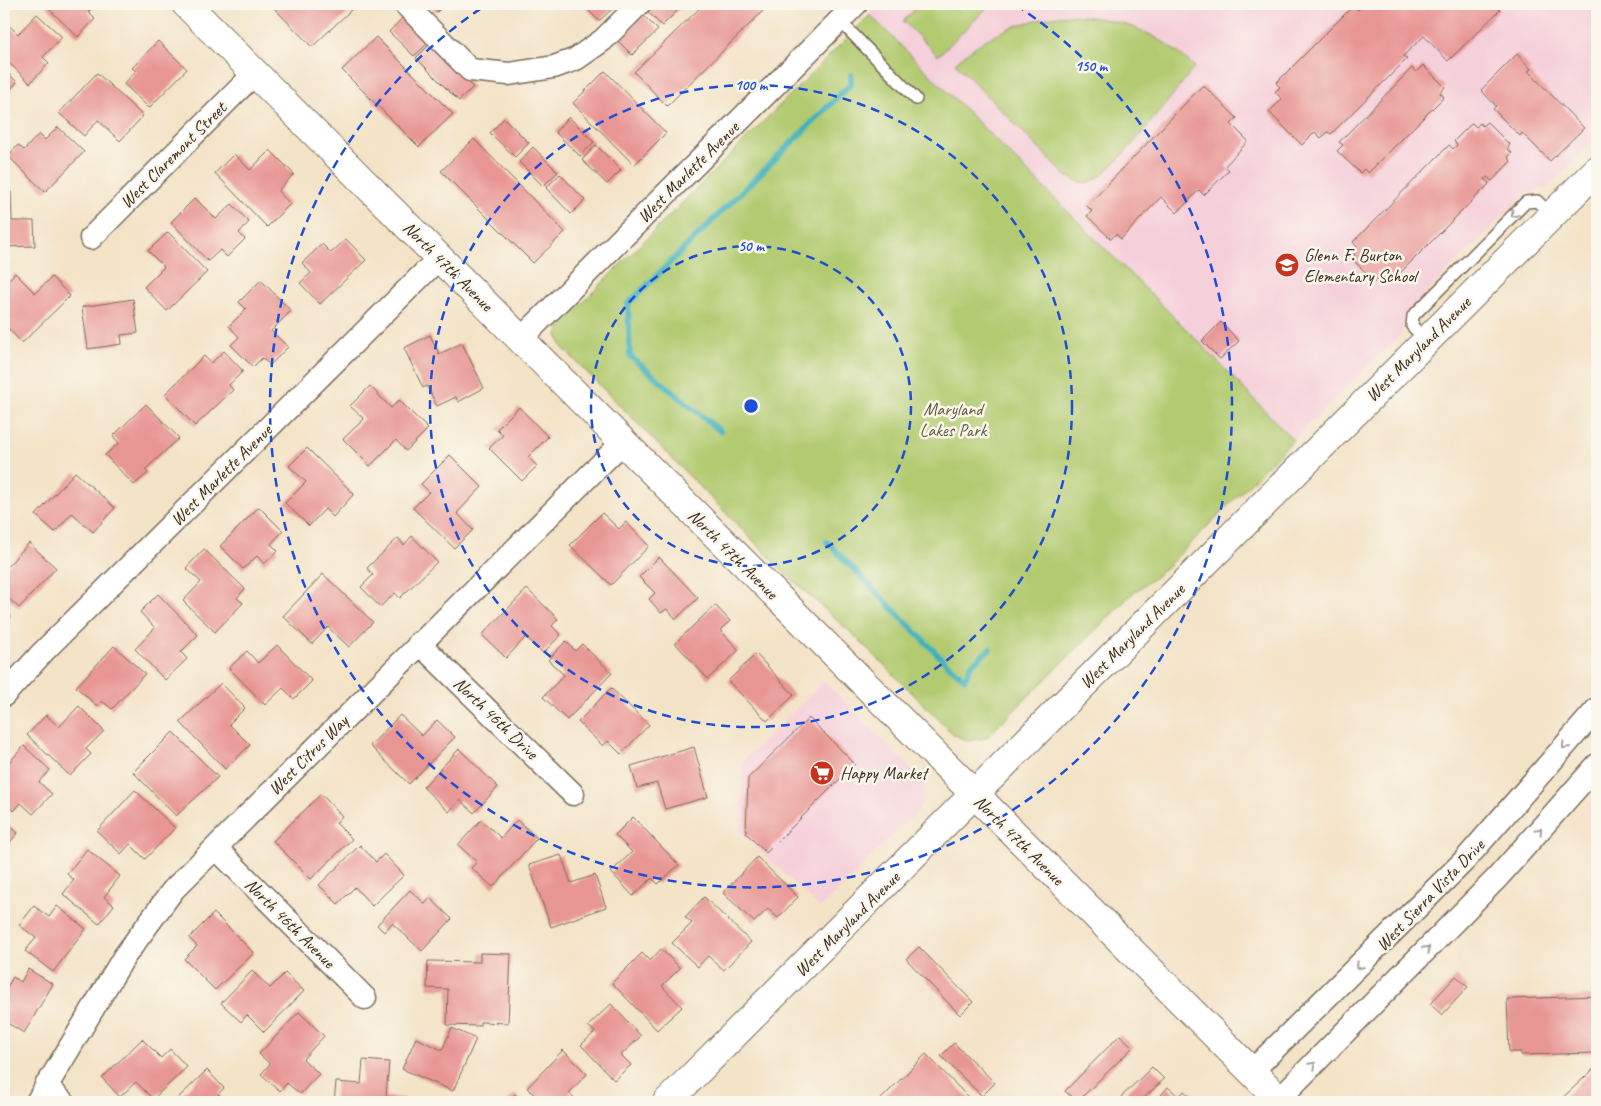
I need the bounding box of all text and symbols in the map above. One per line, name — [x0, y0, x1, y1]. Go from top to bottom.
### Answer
text: 150 m — [1075, 57, 1109, 76]
text: 100 m — [735, 76, 769, 95]
street label: West Claremont Street — [115, 96, 232, 213]
street label: West Marlette Avenue — [633, 116, 744, 227]
one-way arrow — [1511, 208, 1520, 217]
street label: North 47th Avenue — [398, 216, 498, 316]
text: 50 m — [738, 237, 765, 256]
place label: Glenn F. Burton Elementary School — [1304, 244, 1419, 287]
school or university icon: Glenn F. Burton Elementary School — [1274, 252, 1300, 278]
street label: West Maryland Avenue — [1361, 291, 1476, 406]
centre of rings — [742, 397, 760, 415]
park label: Maryland Lakes Park — [920, 398, 988, 441]
street label: West Marlette Avenue — [166, 419, 277, 530]
street label: North 47th Avenue — [683, 504, 783, 604]
street label: West Maryland Avenue — [1075, 578, 1190, 693]
street label: North 46th Drive — [449, 672, 544, 765]
street label: West Citrus Way — [263, 709, 354, 800]
one-way arrow — [1562, 740, 1571, 749]
supermarket icon: Happy Market — [809, 760, 835, 786]
place label: Happy Market — [840, 762, 930, 784]
street label: North 47th Avenue — [969, 790, 1069, 890]
one-way arrow — [1533, 828, 1542, 837]
street label: West Sierra Vista Drive — [1371, 834, 1490, 955]
street label: West Maryland Avenue — [790, 866, 905, 981]
street label: North 46th Avenue — [240, 873, 340, 973]
one-way arrow — [1421, 945, 1430, 954]
one-way arrow — [1356, 961, 1365, 970]
one-way arrow — [1307, 1061, 1316, 1070]

